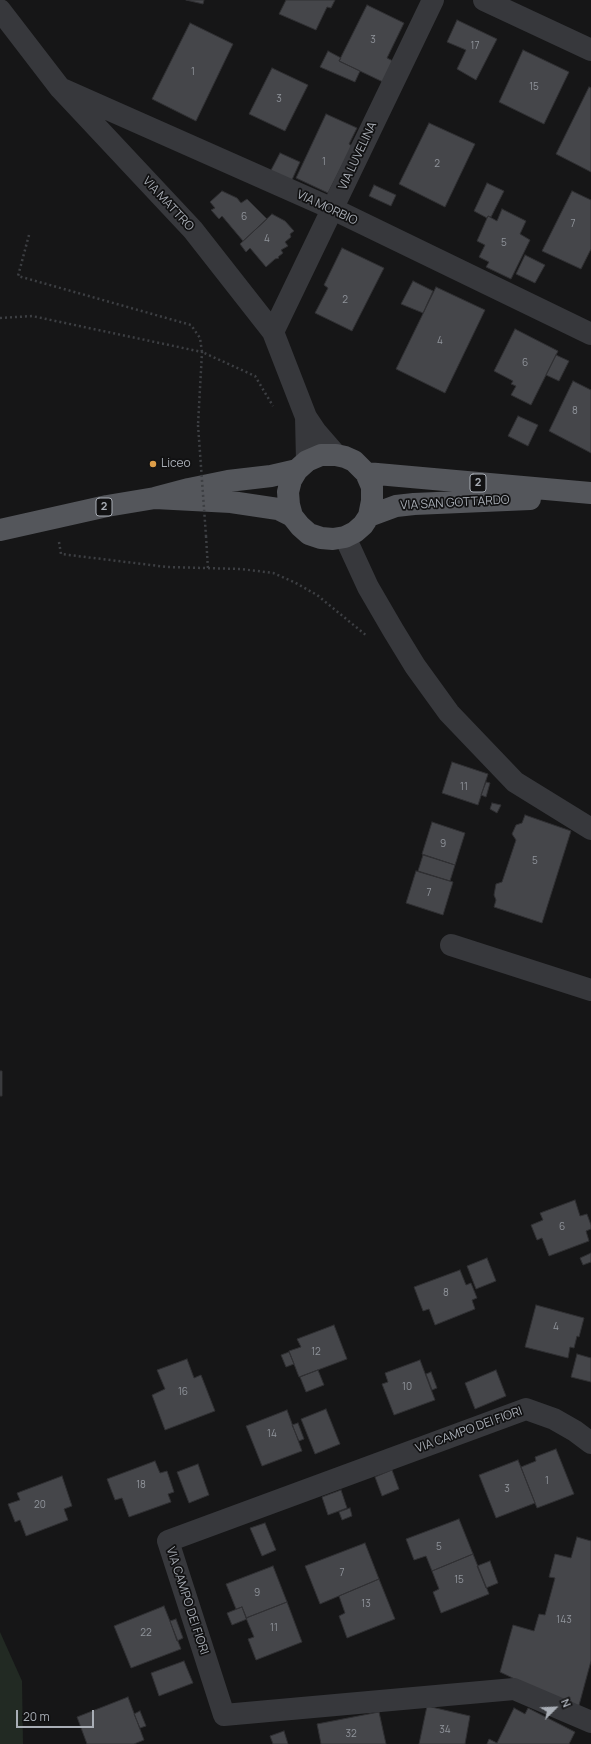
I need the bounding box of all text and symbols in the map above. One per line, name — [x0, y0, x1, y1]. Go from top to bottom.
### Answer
house number: 3 — [370, 34, 376, 46]
house number: 17 — [471, 40, 479, 52]
house number: 1 — [191, 66, 195, 78]
house number: 15 — [529, 81, 539, 93]
house number: 3 — [276, 93, 282, 105]
street label: VIA LUVELINA — [336, 120, 380, 192]
house number: 1 — [322, 156, 326, 168]
house number: 2 — [434, 158, 440, 170]
street label: VIA MATTRO — [139, 174, 197, 234]
street label: VIA MORBIO — [294, 188, 360, 228]
house number: 6 — [241, 211, 247, 223]
house number: 7 — [570, 218, 576, 230]
house number: 4 — [264, 233, 270, 245]
house number: 5 — [501, 237, 507, 249]
house number: 2 — [342, 294, 348, 306]
house number: 4 — [437, 335, 443, 347]
house number: 6 — [522, 357, 528, 369]
house number: 8 — [572, 405, 578, 417]
place label: Liceo — [161, 457, 191, 471]
marker: Liceo — [148, 459, 158, 469]
road number: 2 — [470, 474, 486, 492]
street label: VIA SAN GOTTARDO — [400, 493, 510, 513]
road number: 2 — [96, 498, 112, 516]
house number: 11 — [460, 781, 468, 793]
house number: 9 — [440, 838, 446, 850]
house number: 5 — [532, 855, 538, 867]
house number: 7 — [426, 887, 432, 899]
house number: 6 — [559, 1221, 565, 1233]
house number: 8 — [443, 1287, 449, 1299]
house number: 4 — [553, 1321, 559, 1333]
house number: 12 — [311, 1346, 321, 1358]
house number: 10 — [402, 1381, 412, 1393]
house number: 16 — [178, 1386, 188, 1398]
street label: VIA CAMPO DEI FIORI — [414, 1404, 524, 1456]
house number: 14 — [267, 1428, 277, 1440]
house number: 1 — [545, 1475, 549, 1487]
house number: 18 — [136, 1479, 146, 1491]
house number: 3 — [504, 1483, 510, 1495]
house number: 20 — [34, 1499, 46, 1511]
house number: 5 — [436, 1541, 442, 1553]
street label: VIA CAMPO DEI FIORI — [163, 1545, 211, 1657]
house number: 7 — [339, 1567, 345, 1579]
house number: 15 — [454, 1574, 464, 1586]
house number: 9 — [254, 1587, 260, 1599]
house number: 13 — [361, 1598, 371, 1610]
house number: 143 — [556, 1614, 572, 1626]
house number: 11 — [270, 1622, 278, 1634]
house number: 22 — [140, 1627, 152, 1639]
north arrow — [535, 1688, 575, 1728]
text: N — [558, 1696, 575, 1710]
scale bar — [18, 1702, 96, 1728]
text: 20 m — [23, 1708, 50, 1725]
house number: 34 — [439, 1724, 451, 1736]
house number: 32 — [345, 1728, 357, 1740]

